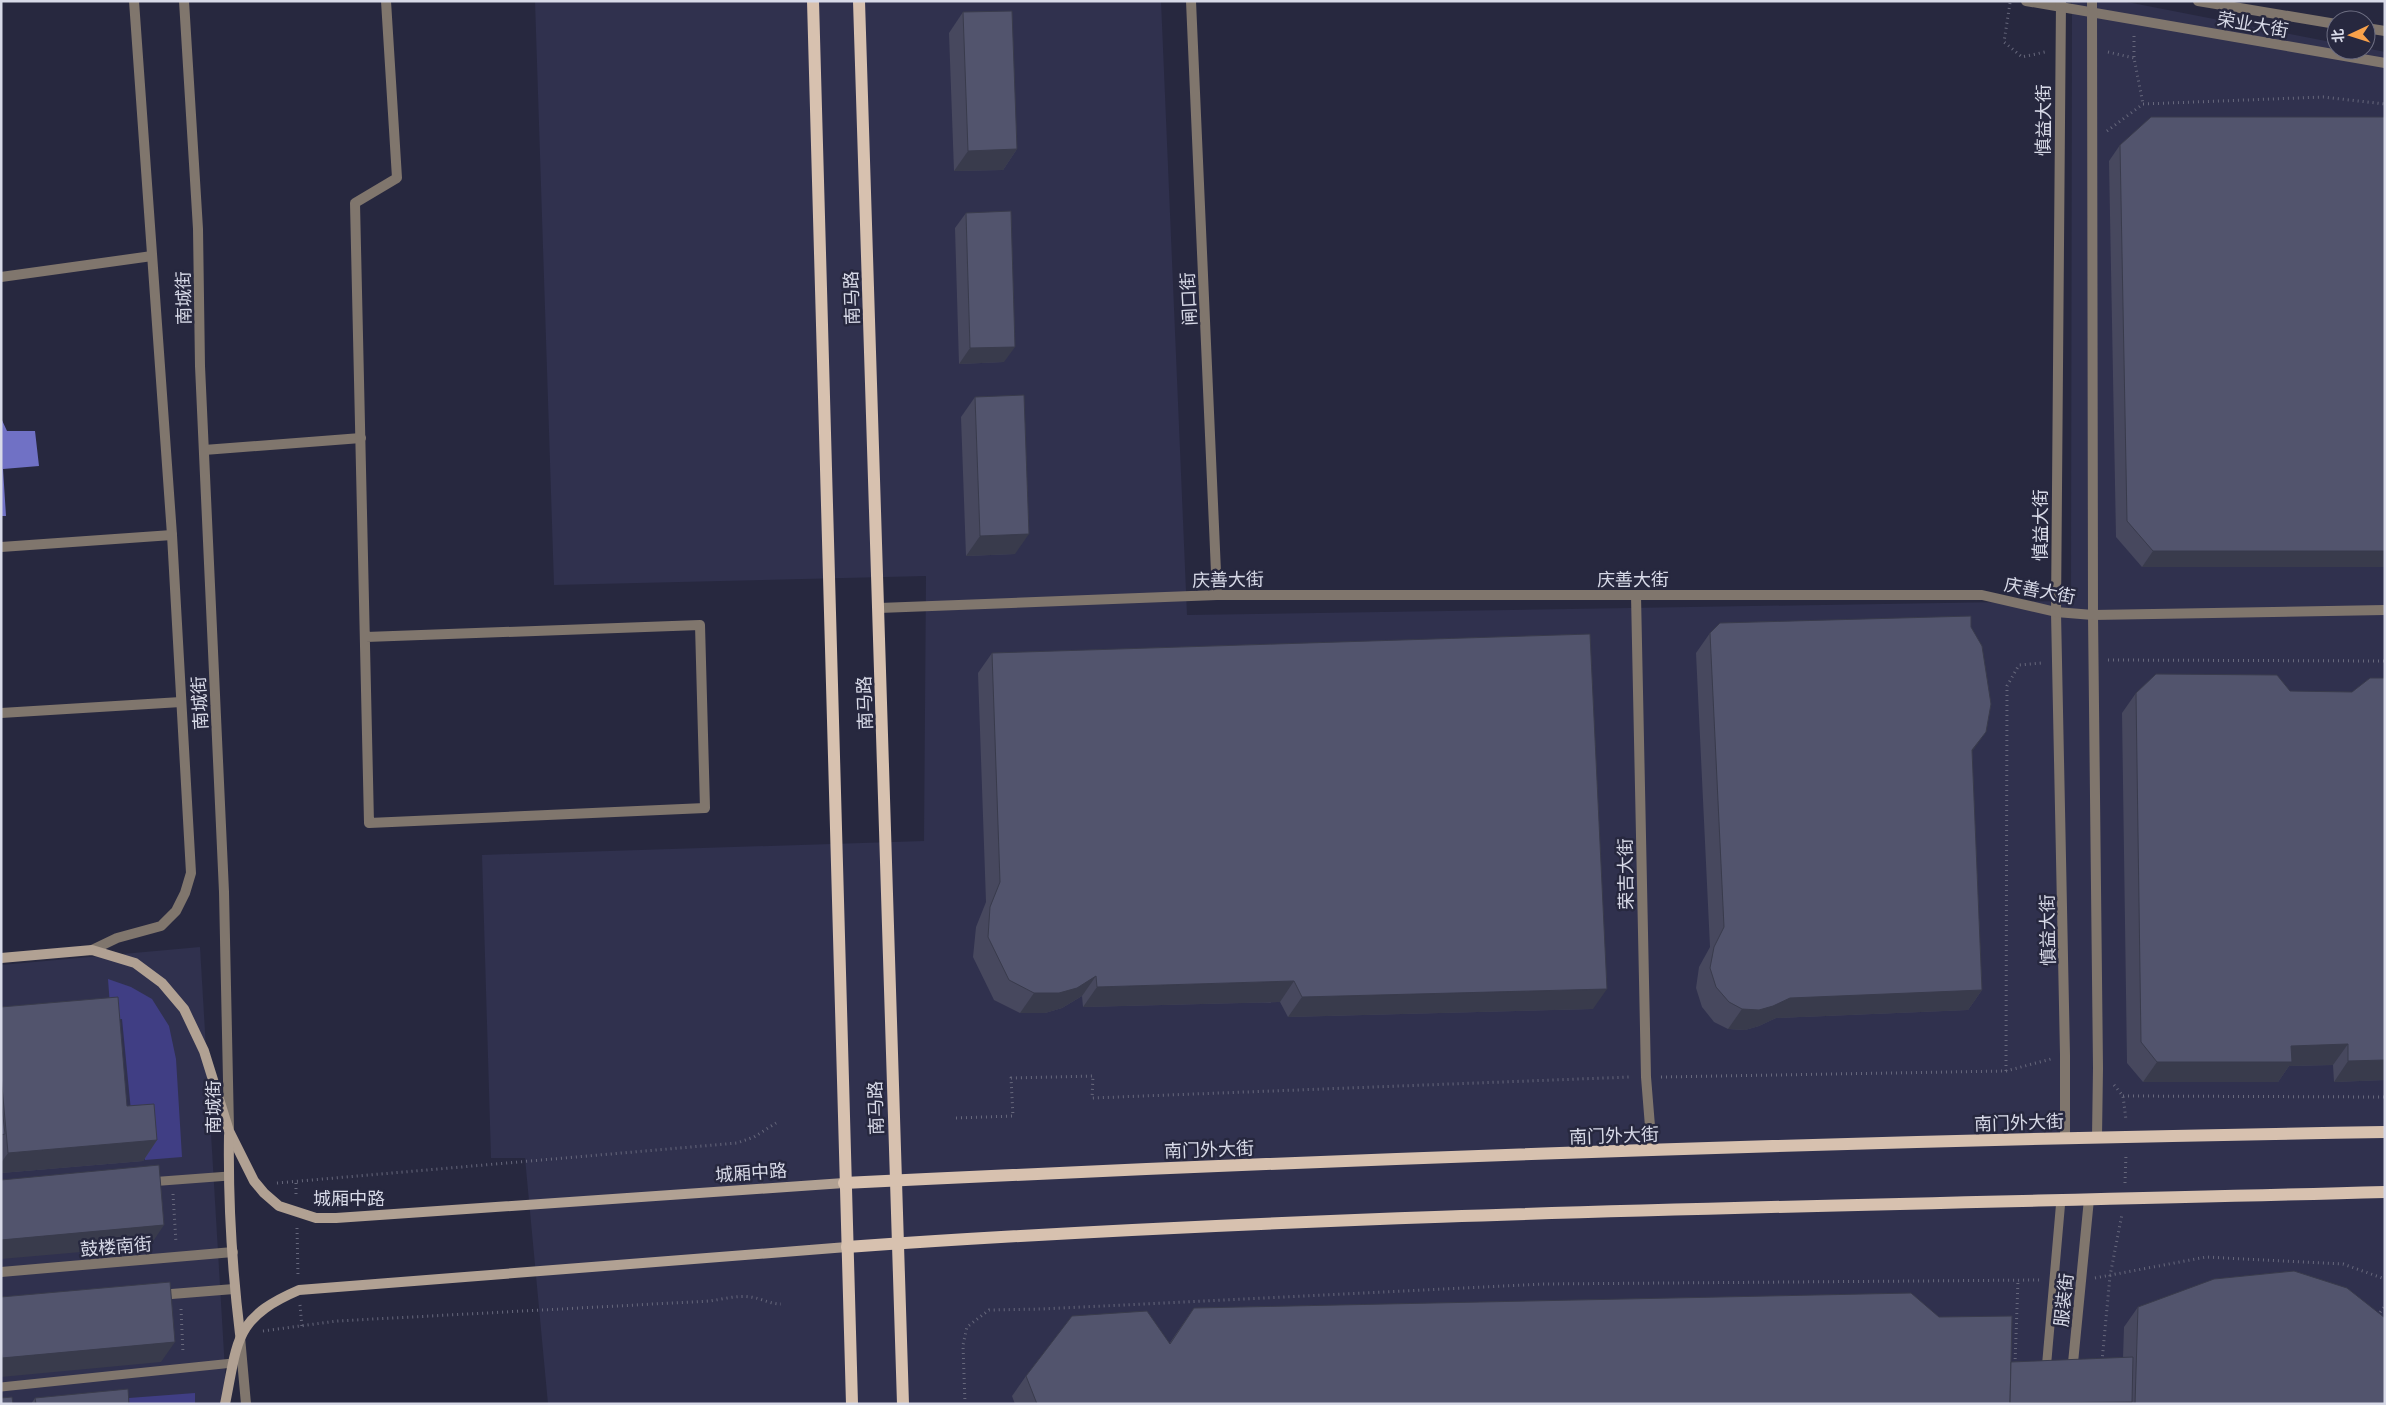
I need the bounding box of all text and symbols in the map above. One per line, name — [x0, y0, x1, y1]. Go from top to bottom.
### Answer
street label: 荣业大街 — [2216, 7, 2290, 41]
north arrow — [2326, 10, 2376, 60]
text: 北 — [2329, 28, 2347, 44]
street label: 慎益大街 — [2032, 84, 2054, 156]
street label: 南城街 — [172, 271, 194, 325]
street label: 南马路 — [839, 271, 863, 325]
street label: 闸口街 — [1176, 271, 1200, 327]
street label: 慎益大街 — [2029, 489, 2051, 561]
street label: 庆善大街 — [1192, 567, 1264, 591]
street label: 庆善大街 — [1597, 568, 1669, 590]
street label: 庆善大街 — [2003, 572, 2077, 608]
street label: 南城街 — [187, 675, 211, 731]
street label: 南马路 — [852, 676, 876, 730]
street label: 荣吉大街 — [1613, 838, 1637, 910]
street label: 慎益大街 — [2035, 894, 2059, 966]
street label: 南城街 — [202, 1080, 224, 1134]
street label: 南马路 — [863, 1081, 887, 1135]
street label: 南门外大街 — [1974, 1109, 2064, 1135]
street label: 南门外大街 — [1569, 1122, 1659, 1148]
street label: 南门外大街 — [1164, 1136, 1254, 1162]
street label: 城厢中路 — [714, 1159, 788, 1185]
street label: 城厢中路 — [313, 1187, 385, 1209]
street label: 鼓楼南街 — [79, 1232, 153, 1260]
street label: 服装街 — [2049, 1272, 2077, 1328]

